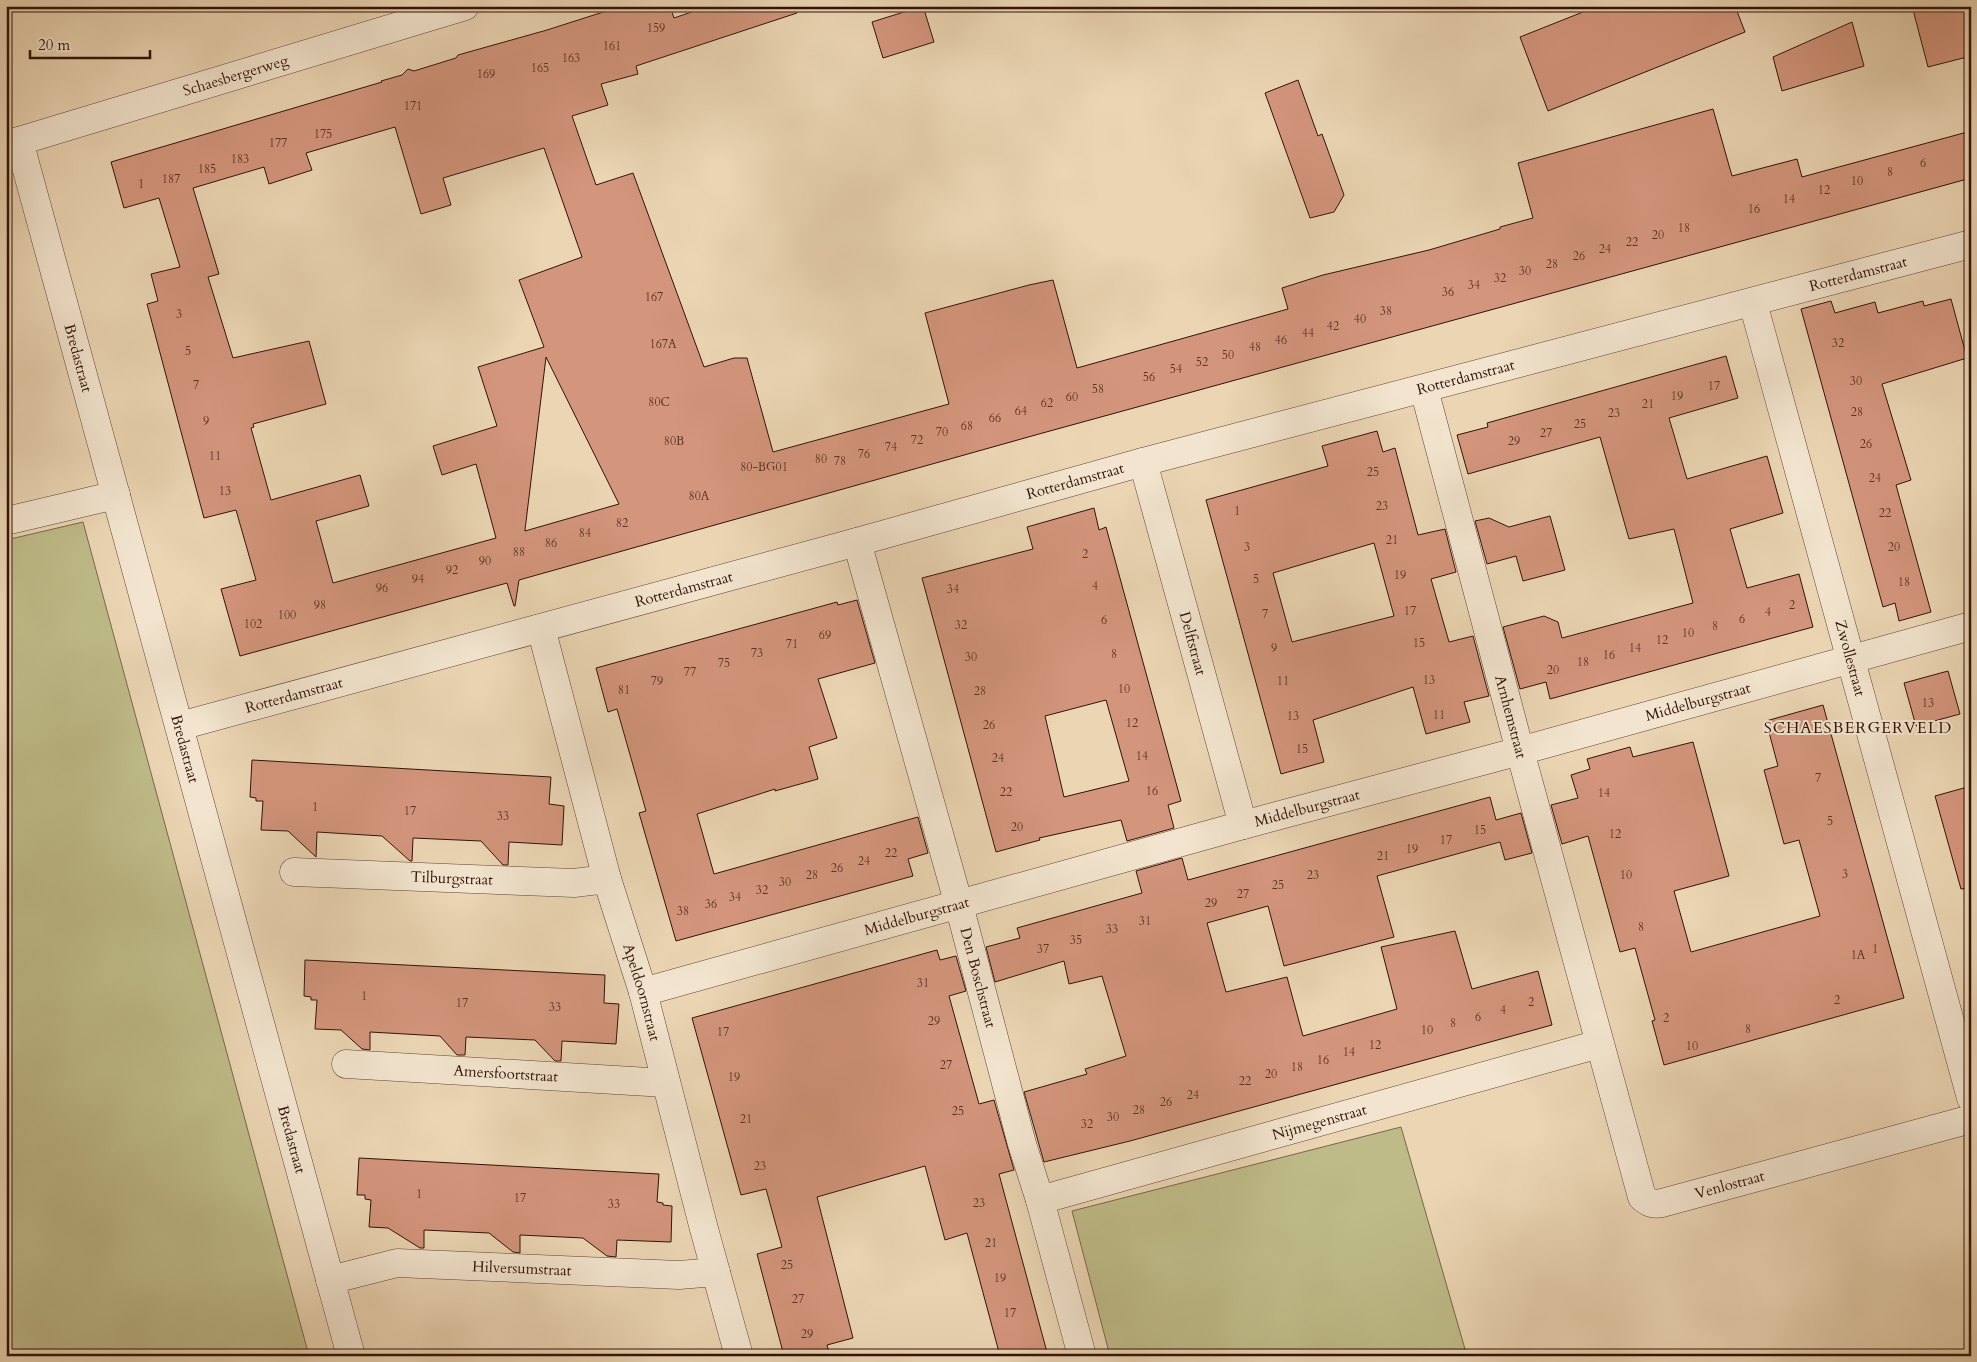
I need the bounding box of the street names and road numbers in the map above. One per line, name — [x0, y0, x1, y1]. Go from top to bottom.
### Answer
street label: Schaesbergerweg — [181, 50, 291, 101]
street label: Rotterdamstraat — [1807, 251, 1909, 296]
street label: Bredastraat — [59, 322, 97, 395]
street label: Rotterdamstraat — [1414, 355, 1517, 400]
street label: Rotterdamstraat — [1024, 458, 1126, 504]
street label: Rotterdamstraat — [633, 566, 735, 612]
street label: Delftstraat — [1175, 609, 1211, 678]
street label: Zwollestraat — [1830, 617, 1870, 699]
street label: Rotterdamstraat — [243, 672, 345, 718]
street label: Arnhemstraat — [1490, 673, 1532, 761]
street label: Middelburgstraat — [1643, 678, 1753, 726]
street label: Bredastraat — [166, 712, 204, 785]
street label: Middelburgstraat — [1252, 784, 1362, 832]
street label: Tilburgstraat — [410, 867, 494, 890]
street label: Middelburgstraat — [862, 892, 972, 940]
street label: Den Boschstraat — [955, 925, 1001, 1030]
street label: Apeldoornstraat — [618, 941, 665, 1043]
street label: Amersfoortstraat — [453, 1060, 559, 1087]
street label: Nijmegenstraat — [1270, 1099, 1369, 1145]
street label: Bredastraat — [273, 1103, 311, 1176]
street label: Venlostraat — [1693, 1166, 1767, 1204]
street label: Hilversumstraat — [472, 1256, 572, 1280]

